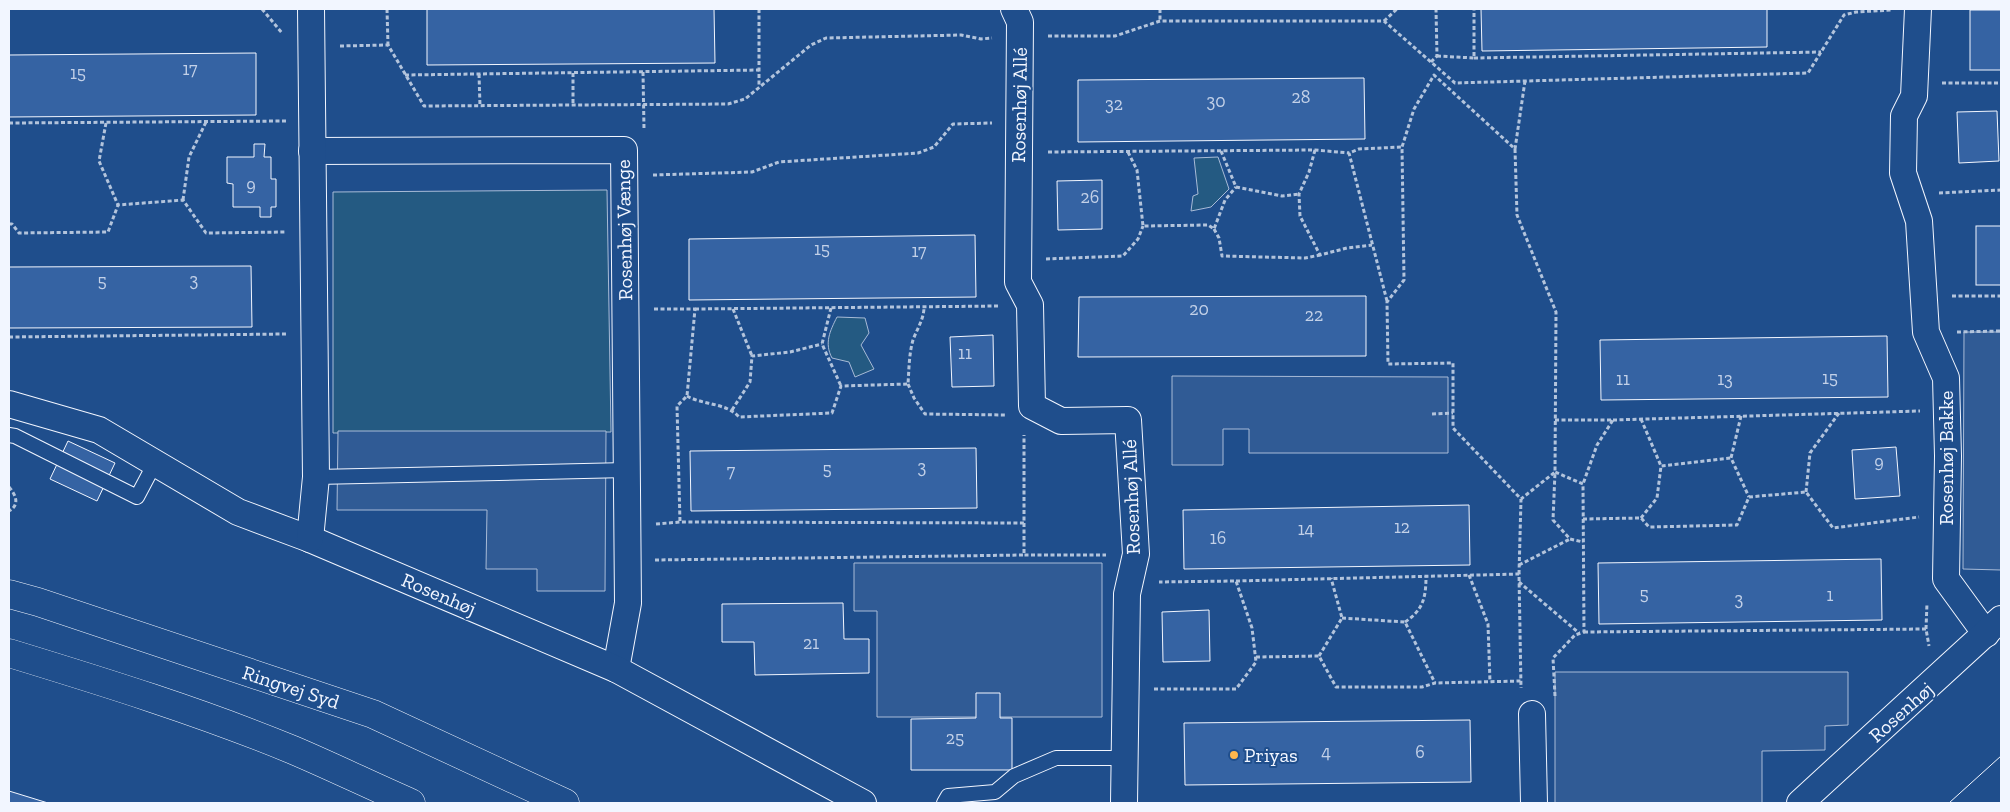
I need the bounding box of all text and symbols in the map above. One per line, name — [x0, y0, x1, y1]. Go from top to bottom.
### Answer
street label: Rosenhøj Allé — [1006, 47, 1032, 163]
house number: 17 — [182, 58, 198, 80]
house number: 15 — [70, 62, 86, 84]
house number: 28 — [1292, 86, 1310, 108]
house number: 30 — [1206, 90, 1226, 112]
house number: 32 — [1105, 93, 1123, 115]
street label: Rosenhøj Vænge — [611, 159, 637, 301]
house number: 9 — [246, 174, 256, 196]
house number: 26 — [1081, 186, 1099, 208]
house number: 15 — [814, 238, 830, 260]
house number: 17 — [911, 240, 927, 262]
house number: 3 — [190, 269, 199, 291]
house number: 5 — [97, 270, 107, 292]
house number: 20 — [1189, 298, 1209, 320]
house number: 22 — [1305, 304, 1323, 326]
house number: 11 — [958, 342, 972, 364]
house number: 15 — [1822, 367, 1838, 389]
house number: 11 — [1616, 368, 1630, 390]
house number: 13 — [1717, 368, 1733, 390]
street label: Rosenhøj Bakke — [1934, 391, 1958, 525]
street label: Rosenhøj Allé — [1117, 439, 1145, 555]
house number: 9 — [1874, 451, 1884, 473]
house number: 3 — [918, 456, 927, 478]
house number: 5 — [822, 458, 832, 480]
house number: 7 — [727, 460, 736, 482]
house number: 12 — [1394, 516, 1410, 538]
house number: 14 — [1298, 518, 1315, 540]
house number: 16 — [1210, 527, 1226, 549]
street label: Rosenhøj — [398, 568, 480, 620]
house number: 5 — [1639, 583, 1649, 605]
house number: 1 — [1827, 584, 1834, 606]
house number: 3 — [1735, 588, 1744, 610]
house number: 21 — [803, 632, 819, 654]
street label: Ringvej Syd — [239, 660, 343, 714]
street label: Rosenhøj — [1864, 677, 1938, 747]
house number: 25 — [946, 727, 964, 749]
house number: 4 — [1321, 741, 1331, 763]
house number: 6 — [1415, 741, 1425, 763]
place label: Priyas — [1244, 743, 1298, 767]
marker: Priyas — [1228, 749, 1240, 761]

